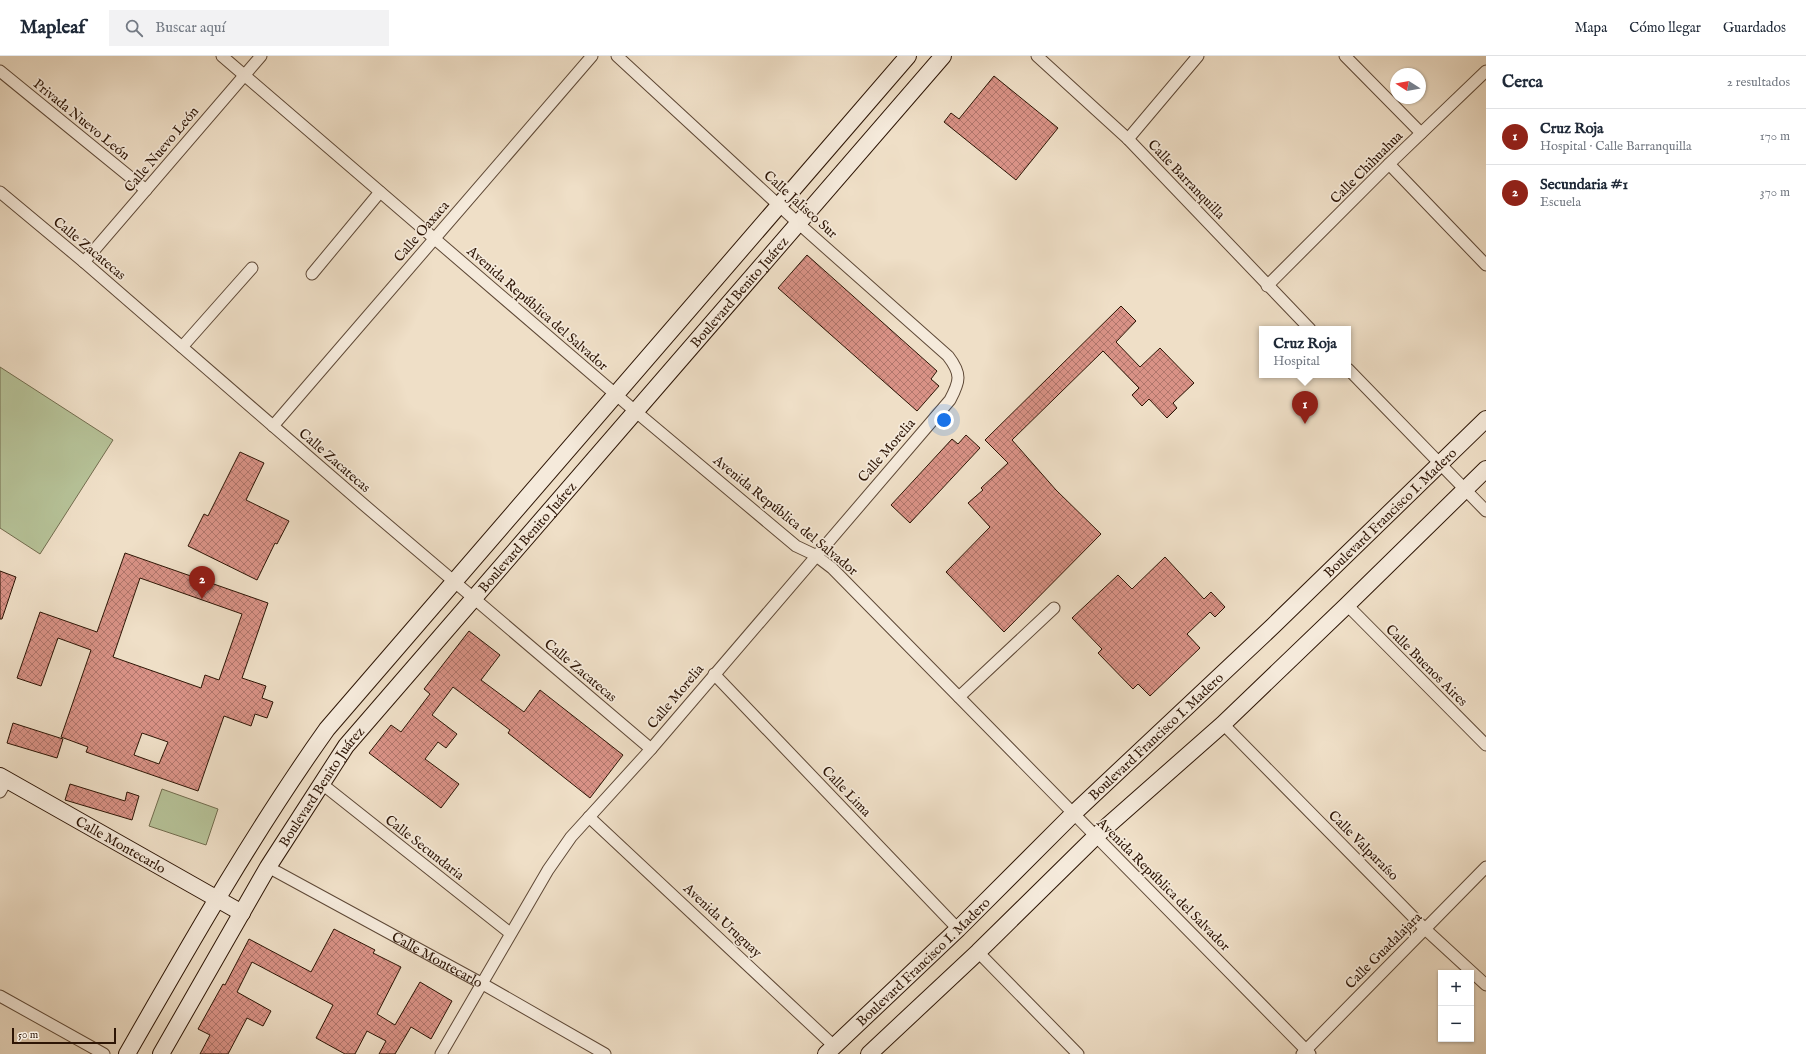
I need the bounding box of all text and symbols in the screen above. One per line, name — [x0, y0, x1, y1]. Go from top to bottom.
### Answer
search box — [109, 10, 389, 46]
text: Mapleaf — [20, 16, 85, 40]
icon: search — [123, 17, 145, 39]
text: Buscar aquí — [155, 18, 226, 37]
text: Mapa — [1574, 19, 1607, 37]
text: Cómo llegar — [1629, 19, 1701, 37]
text: Guardados — [1723, 19, 1786, 37]
north arrow — [1390, 68, 1426, 104]
text: Cerca — [1502, 72, 1543, 93]
text: 2 resultados — [1727, 74, 1790, 91]
street label: Privada Nuevo León — [29, 75, 134, 165]
street label: Calle Nuevo León — [121, 103, 203, 196]
text: Cruz Roja — [1540, 119, 1604, 138]
street label: Calle Chihuahua — [1327, 127, 1408, 208]
text: 1 — [1513, 128, 1517, 145]
text: 170 m — [1760, 128, 1790, 145]
street label: Calle Barranquilla — [1144, 136, 1229, 224]
text: Hospital · Calle Barranquilla — [1540, 138, 1692, 155]
street label: Calle Jalisco Sur — [760, 167, 841, 243]
text: Secundaria #1 — [1540, 175, 1628, 194]
text: 2 — [1512, 184, 1518, 201]
text: 370 m — [1760, 184, 1790, 201]
text: Escuela — [1540, 194, 1581, 211]
street label: Calle Oaxaca — [390, 196, 454, 266]
street label: Calle Zacatecas — [49, 213, 129, 284]
street label: Boulevard Benito Juárez — [687, 233, 793, 352]
street label: Avenida República del Salvador — [462, 242, 612, 375]
popup — [1259, 326, 1351, 378]
text: Cruz Roja — [1273, 334, 1337, 353]
text: Hospital — [1273, 353, 1320, 370]
pin: 1 — [1292, 391, 1318, 424]
your location — [934, 410, 954, 430]
street label: Calle Morelia — [854, 414, 920, 486]
street label: Calle Zacatecas — [295, 425, 374, 497]
street label: Boulevard Francisco I. Madero — [1320, 444, 1461, 582]
street label: Avenida República del Salvador — [708, 451, 861, 580]
street label: Boulevard Benito Juárez — [475, 478, 581, 597]
pin: 2 — [189, 566, 215, 599]
street label: Calle Buenos Aires — [1381, 621, 1471, 711]
street label: Calle Zacatecas — [540, 635, 620, 706]
street label: Calle Morelia — [644, 660, 709, 733]
street label: Boulevard Francisco I. Madero — [1085, 669, 1228, 805]
street label: Boulevard Benito Juárez — [275, 723, 369, 851]
street label: Calle Lima — [818, 763, 876, 822]
street label: Calle Valparaíso — [1324, 807, 1403, 885]
street label: Calle Secundaria — [381, 811, 468, 885]
street label: Calle Montecarlo — [72, 813, 169, 878]
street label: Avenida República del Salvador — [1092, 814, 1234, 955]
street label: Avenida Uruguay — [679, 879, 765, 962]
street label: Boulevard Francisco I. Madero — [853, 894, 995, 1031]
street label: Calle Guadalajara — [1341, 908, 1427, 993]
street label: Calle Montecarlo — [388, 928, 486, 992]
map controls — [1438, 970, 1474, 1042]
button: + — [1438, 970, 1474, 1006]
button: − — [1438, 1006, 1474, 1042]
scale bar — [12, 1026, 116, 1045]
text: 50 m — [18, 1028, 38, 1042]

